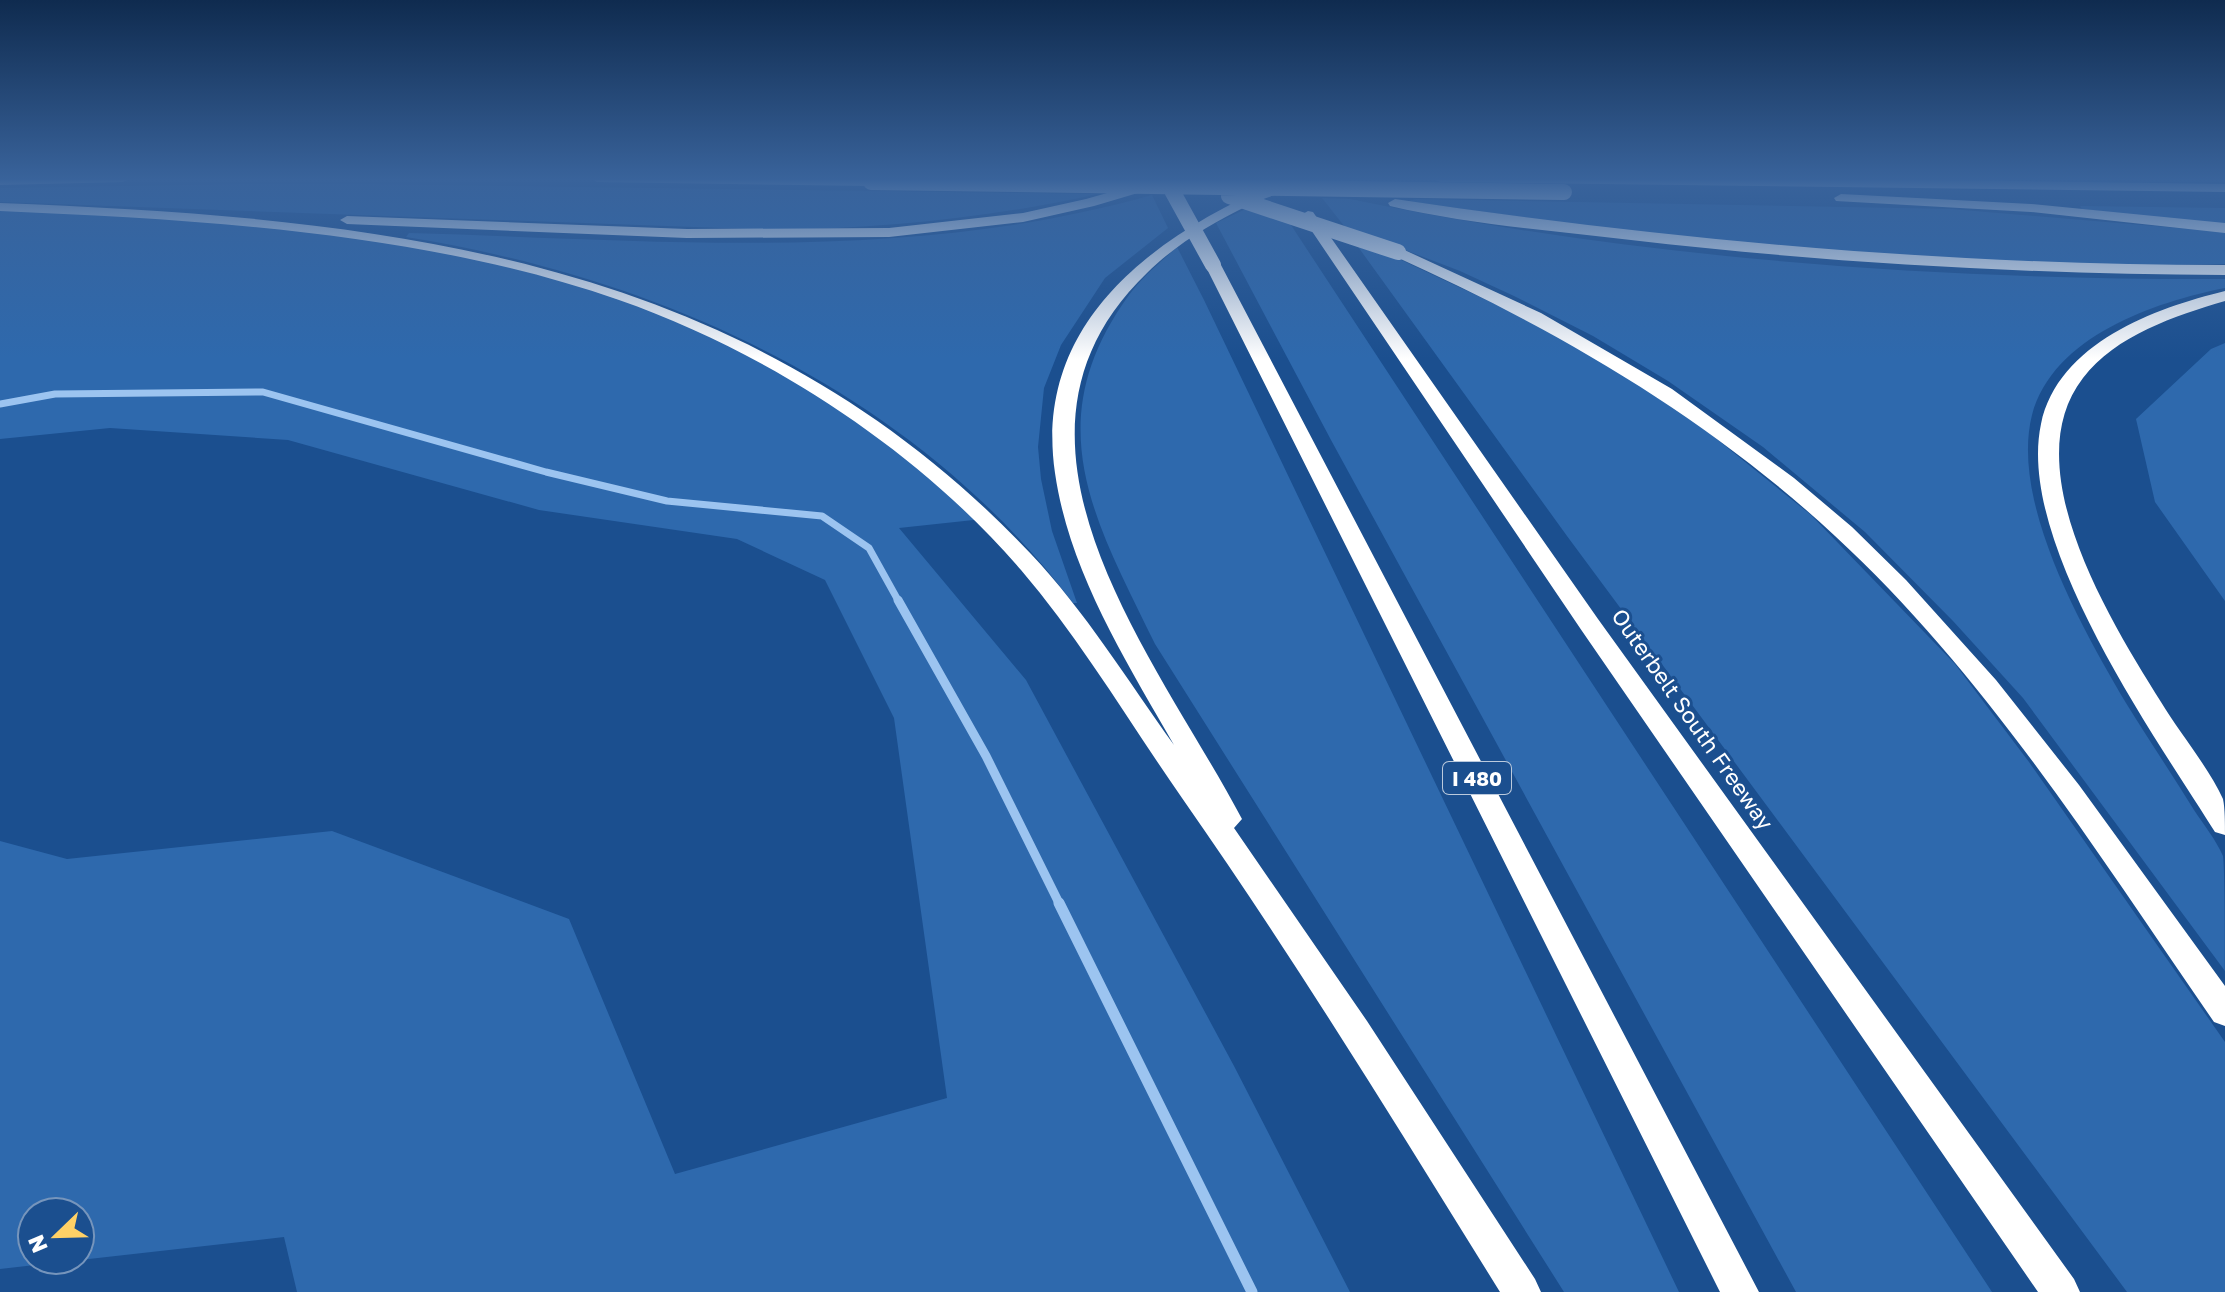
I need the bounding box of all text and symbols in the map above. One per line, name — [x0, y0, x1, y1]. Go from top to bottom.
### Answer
street label: Outerbelt South Freeway — [1606, 603, 1780, 835]
road number: I 480 — [1443, 762, 1511, 794]
north arrow — [16, 1196, 96, 1276]
text: N — [21, 1231, 53, 1257]

